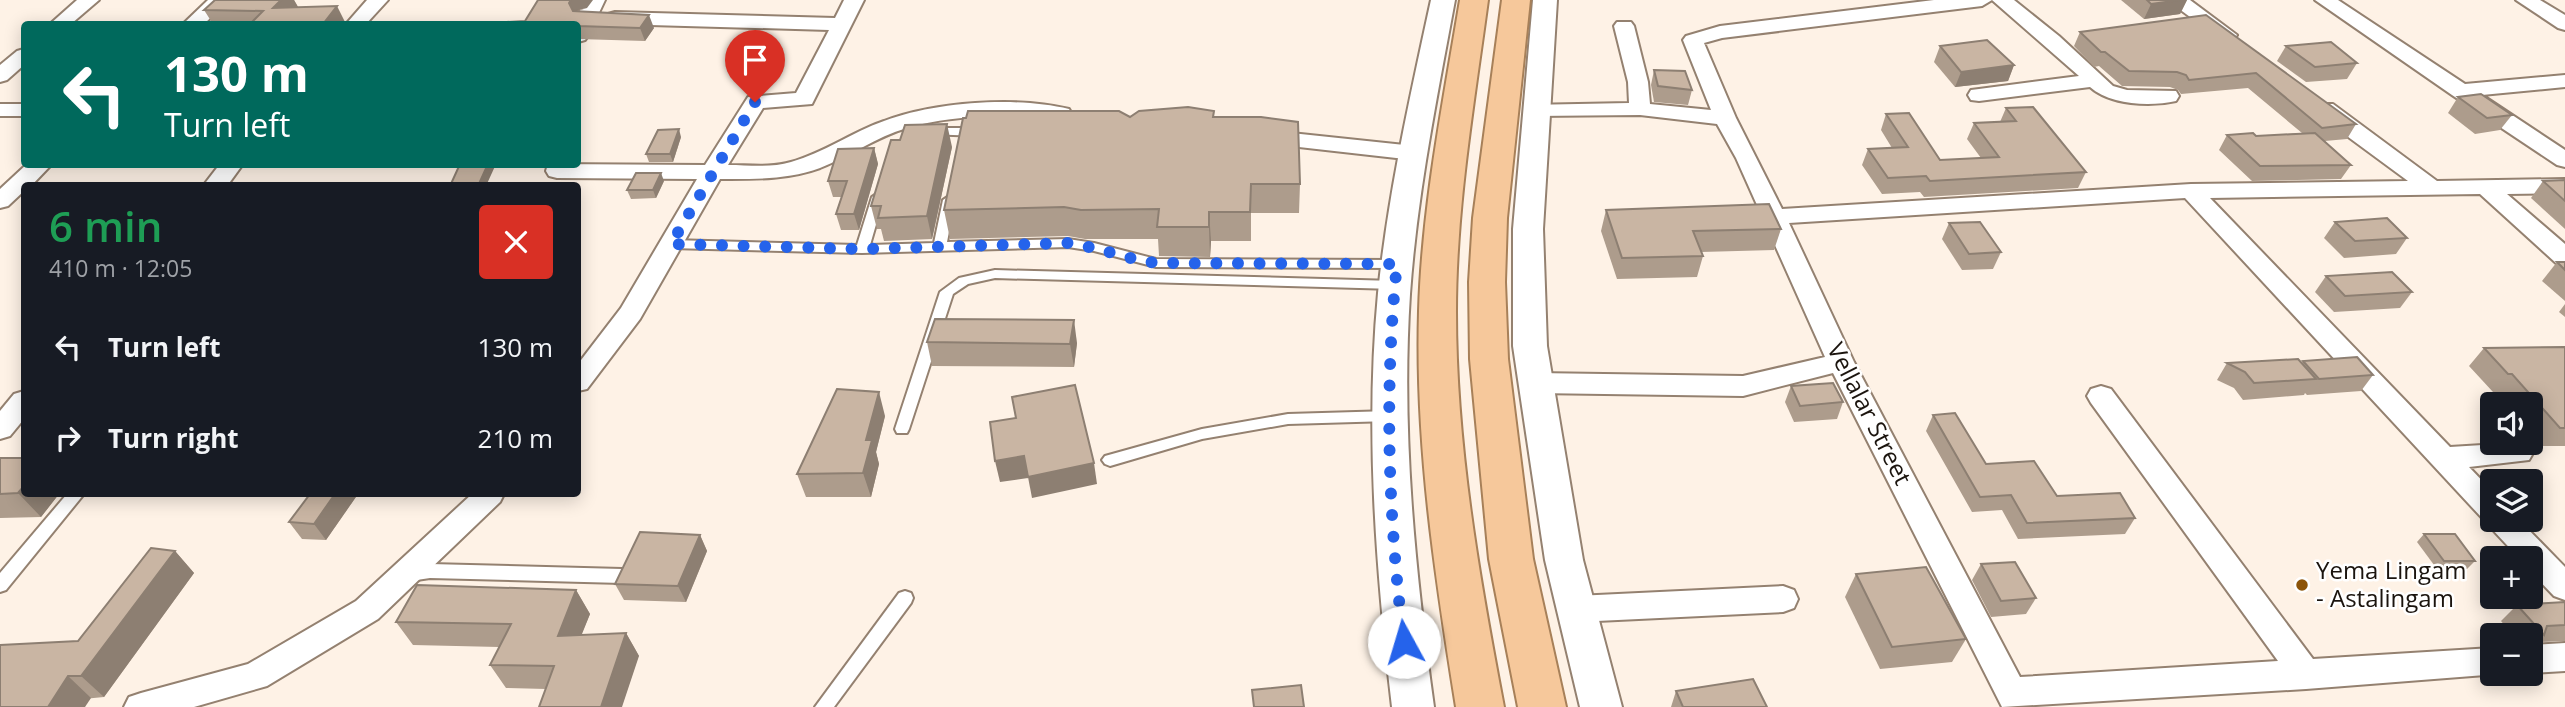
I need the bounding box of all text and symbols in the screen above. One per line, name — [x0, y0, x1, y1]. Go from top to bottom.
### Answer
pin — [725, 30, 785, 102]
text: 130 m — [164, 40, 309, 106]
icon: arrive — [736, 41, 774, 79]
icon: left — [49, 49, 140, 140]
text: Turn left — [164, 103, 290, 146]
text: 6 min — [49, 197, 162, 254]
button: close — [479, 205, 553, 279]
text: 410 m · 12:05 — [49, 252, 192, 284]
icon: left — [49, 328, 87, 366]
text: Turn left — [108, 329, 220, 365]
text: 130 m — [478, 329, 553, 365]
street label: Vellalar Street — [1820, 336, 1920, 490]
map controls — [2480, 392, 2543, 686]
button: sound — [2480, 392, 2543, 455]
icon: right — [49, 419, 87, 457]
text: Turn right — [108, 420, 239, 456]
text: 210 m — [478, 420, 553, 456]
button: layers — [2480, 469, 2543, 532]
button: + — [2480, 546, 2543, 609]
place label: Yema Lingam - Astalingam — [2316, 553, 2467, 614]
marker: Yema Lingam - Astalingam — [2294, 577, 2310, 593]
position arrow — [1367, 605, 1441, 679]
button: − — [2480, 623, 2543, 686]

